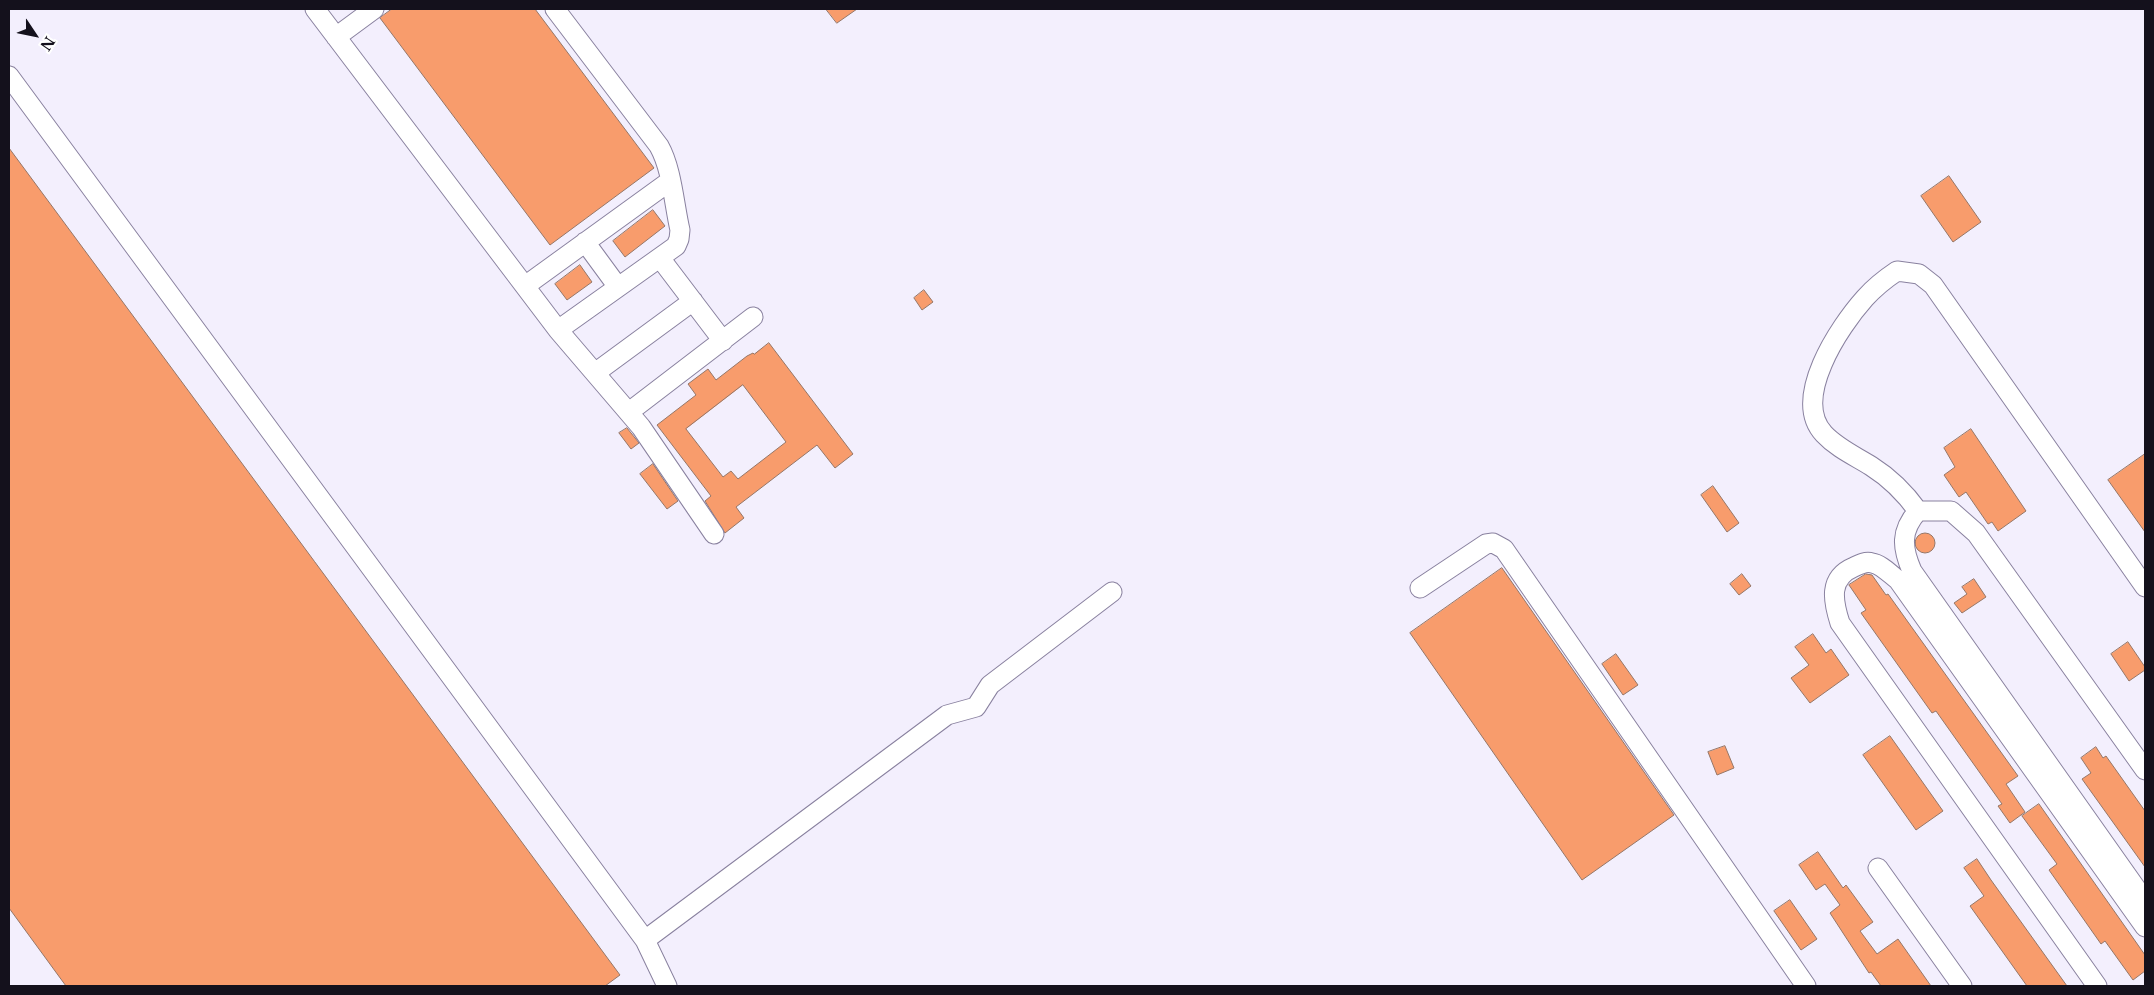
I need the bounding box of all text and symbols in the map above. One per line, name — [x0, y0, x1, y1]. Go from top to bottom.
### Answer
north arrow — [10, 10, 60, 60]
text: N — [36, 33, 59, 54]

